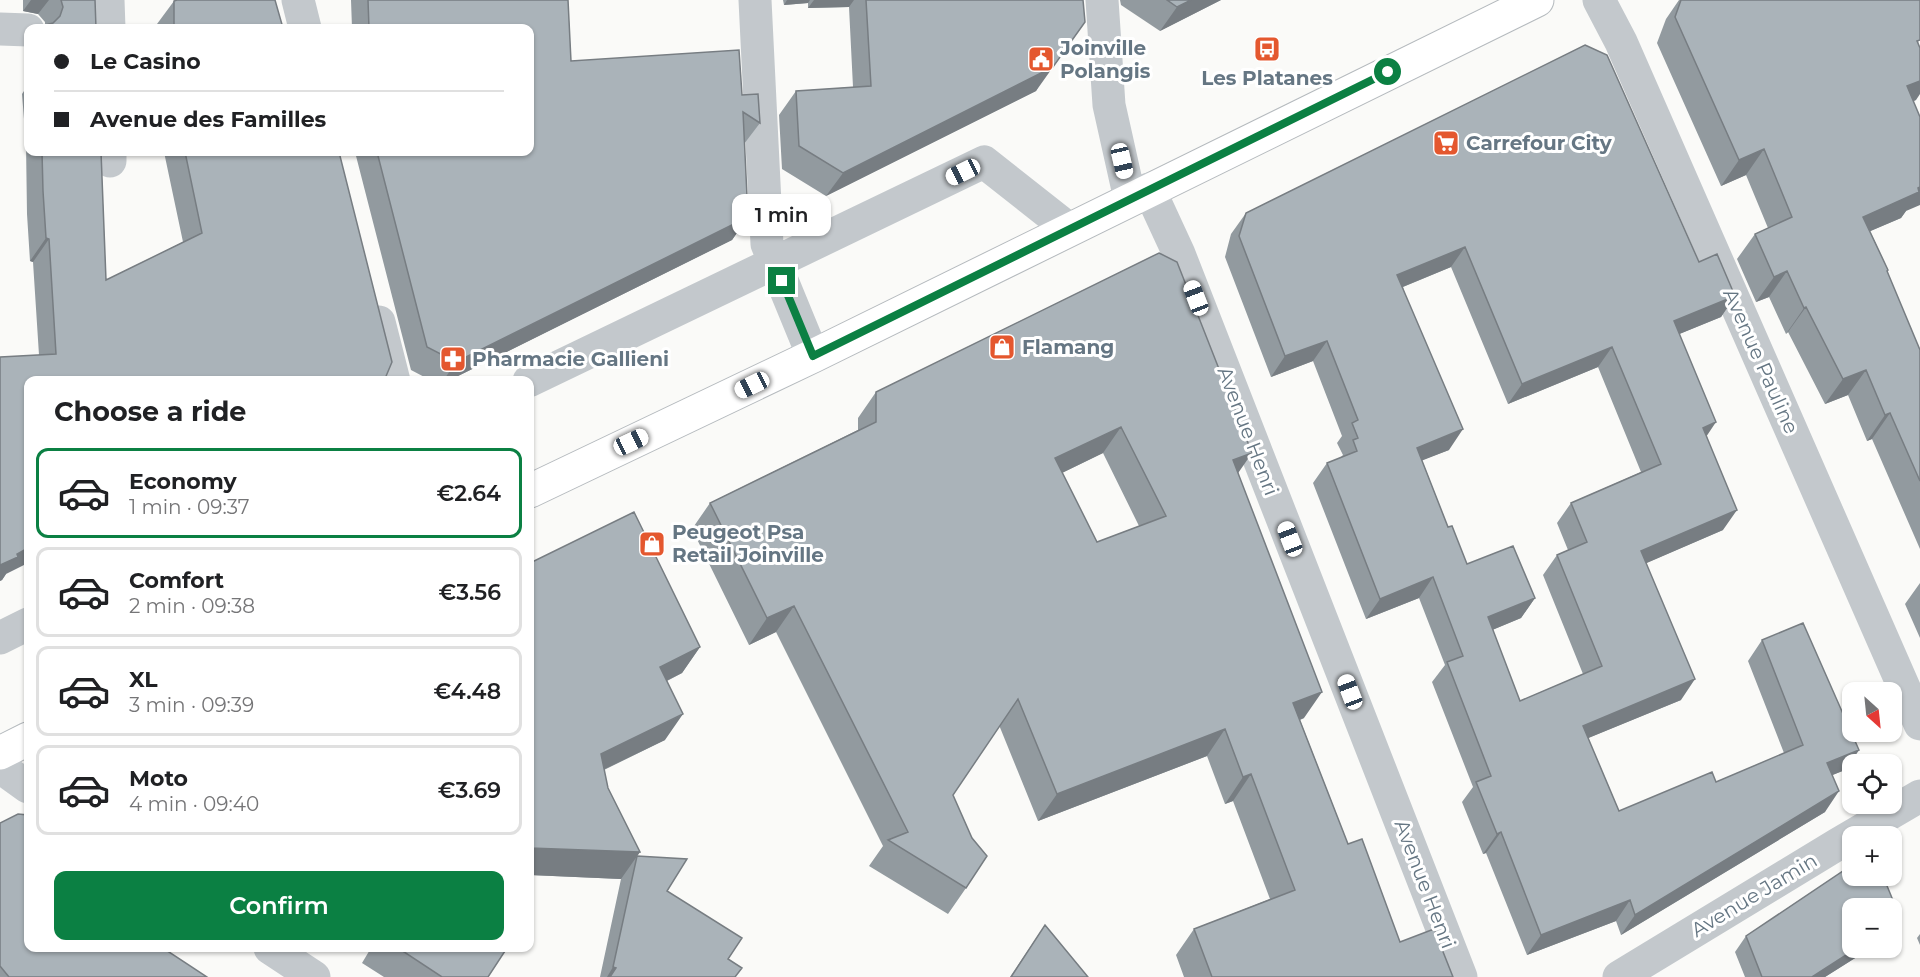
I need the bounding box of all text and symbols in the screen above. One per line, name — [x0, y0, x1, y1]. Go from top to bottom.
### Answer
bus stop icon: Les Platanes — [1252, 34, 1282, 64]
place label: Joinville Polangis — [1059, 36, 1151, 83]
public building icon: Joinville Polangis — [1026, 44, 1056, 74]
text: Le Casino — [90, 48, 201, 75]
route start — [1374, 58, 1401, 85]
place label: Les Platanes — [1201, 66, 1333, 90]
text: Avenue des Familles — [90, 106, 326, 133]
supermarket icon: Carrefour City — [1431, 128, 1461, 158]
place label: Carrefour City — [1466, 131, 1613, 155]
car — [1109, 141, 1135, 181]
car — [943, 156, 983, 188]
callout: 1 min — [732, 194, 832, 236]
text: 1 min — [755, 203, 808, 227]
route end — [768, 267, 795, 294]
car — [1181, 278, 1211, 318]
street label: Avenue Pauline — [1718, 285, 1804, 437]
shop icon: Flamang — [987, 332, 1017, 362]
place label: Flamang — [1022, 335, 1114, 359]
pharmacy icon: Pharmacie Gallieni — [438, 344, 468, 374]
place label: Pharmacie Gallieni — [472, 347, 669, 371]
street label: Avenue Henri — [1212, 363, 1284, 499]
car — [732, 369, 772, 401]
text: Choose a ride — [54, 395, 246, 428]
car — [611, 426, 651, 458]
icon: car — [57, 466, 111, 520]
text: Economy — [129, 468, 237, 495]
text: €2.64 — [437, 480, 501, 507]
text: 1 min · 09:37 — [129, 495, 250, 519]
car — [1275, 519, 1305, 559]
place label: Peugeot Psa Retail Joinville — [672, 520, 824, 567]
shop icon: Peugeot Psa Retail Joinville — [637, 529, 667, 559]
icon: car — [57, 565, 111, 619]
text: Comfort — [129, 567, 224, 594]
text: €3.56 — [438, 579, 501, 606]
text: 2 min · 09:38 — [129, 594, 255, 618]
icon: car — [57, 664, 111, 718]
text: XL — [129, 666, 158, 693]
car — [1335, 672, 1365, 712]
text: €4.48 — [434, 678, 501, 705]
north arrow — [1842, 682, 1902, 742]
map controls — [1842, 682, 1902, 958]
text: 3 min · 09:39 — [129, 693, 254, 717]
button: locate — [1842, 754, 1902, 814]
icon: car — [57, 763, 111, 817]
text: Moto — [129, 765, 188, 792]
text: €3.69 — [438, 777, 501, 804]
text: 4 min · 09:40 — [129, 792, 259, 816]
street label: Avenue Henri — [1389, 816, 1461, 952]
button: + — [1842, 826, 1902, 886]
street label: Avenue Jamin — [1687, 848, 1821, 942]
button: Confirm — [54, 871, 504, 940]
button: − — [1842, 898, 1902, 958]

